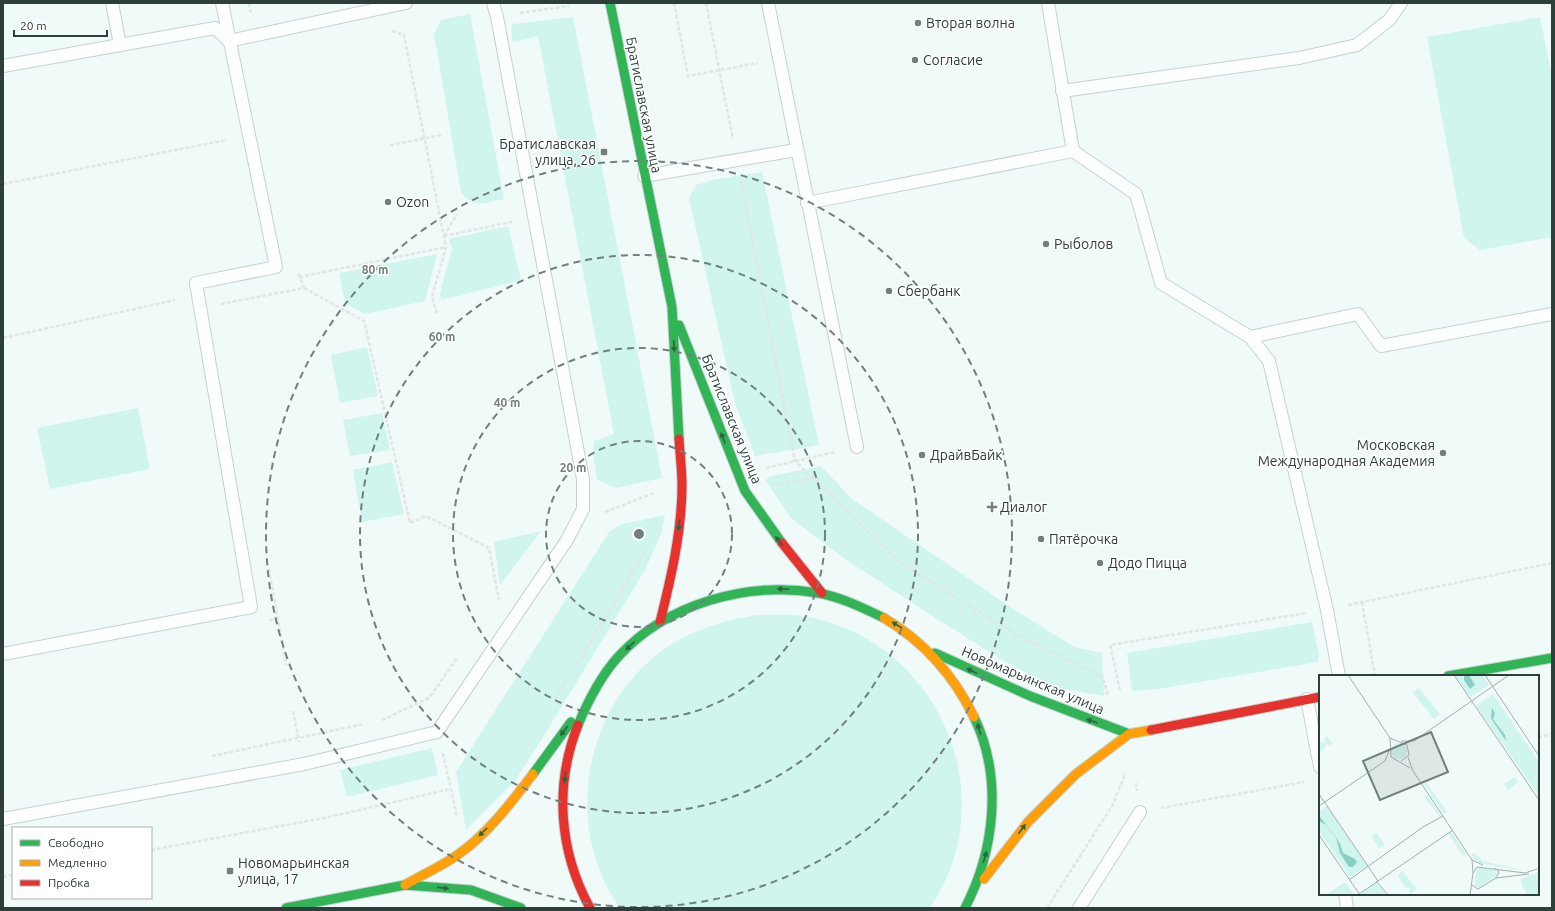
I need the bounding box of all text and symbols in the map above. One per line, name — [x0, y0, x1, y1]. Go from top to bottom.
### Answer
scale bar — [14, 12, 107, 38]
place label: Вторая волна — [926, 15, 1015, 31]
marker: Вторая волна — [913, 18, 923, 28]
text: 20 m — [20, 19, 47, 32]
street label: Братиславская улица — [623, 36, 665, 174]
place label: Согласие — [923, 52, 983, 68]
marker: Согласие — [910, 55, 920, 65]
place label: Братиславская улица, 26 — [499, 136, 596, 168]
marker: Братиславская улица, 26 — [599, 147, 609, 157]
place label: Ozon — [396, 194, 429, 210]
marker: Ozon — [383, 197, 393, 207]
place label: Рыболов — [1054, 236, 1113, 252]
marker: Рыболов — [1041, 239, 1051, 249]
text: 80 m — [362, 263, 388, 276]
place label: Сбербанк — [897, 283, 960, 299]
marker: Сбербанк — [884, 286, 894, 296]
text: 60 m — [429, 330, 455, 343]
one-way arrow — [671, 340, 677, 353]
street label: Братиславская улица — [699, 352, 765, 486]
text: 40 m — [494, 396, 520, 409]
one-way arrow — [720, 432, 726, 444]
place label: Московская Международная Академия — [1258, 437, 1435, 469]
place label: ДрайвБайк — [930, 447, 1002, 463]
marker: Московская Международная Академия — [1438, 448, 1448, 458]
marker: ДрайвБайк — [917, 450, 927, 460]
text: 20 m — [560, 461, 586, 474]
place label: Диалог — [1000, 499, 1048, 515]
marker: Диалог — [987, 502, 997, 512]
one-way arrow — [675, 519, 682, 531]
centre of rings — [632, 527, 646, 541]
place label: Пятёрочка — [1049, 531, 1118, 547]
marker: Пятёрочка — [1036, 534, 1046, 544]
one-way arrow — [775, 535, 784, 546]
place label: Додо Пицца — [1108, 555, 1187, 571]
marker: Додо Пицца — [1095, 558, 1105, 568]
one-way arrow — [777, 585, 789, 592]
one-way arrow — [892, 621, 902, 629]
one-way arrow — [625, 641, 635, 651]
street label: Новомарьинская улица — [959, 643, 1107, 717]
one-way arrow — [966, 668, 978, 674]
inset map — [1319, 675, 1539, 895]
one-way arrow — [1086, 718, 1098, 724]
one-way arrow — [976, 723, 982, 735]
one-way arrow — [560, 726, 568, 737]
one-way arrow — [562, 771, 568, 783]
one-way arrow — [1018, 824, 1026, 835]
legend — [12, 827, 152, 899]
one-way arrow — [478, 827, 488, 837]
text: Свободно — [48, 836, 104, 849]
one-way arrow — [982, 851, 988, 863]
place label: Новомарьинская улица, 17 — [238, 855, 350, 887]
text: Медленно — [48, 856, 107, 869]
marker: Новомарьинская улица, 17 — [225, 866, 235, 876]
text: Пробка — [48, 876, 90, 889]
one-way arrow — [437, 884, 450, 891]

